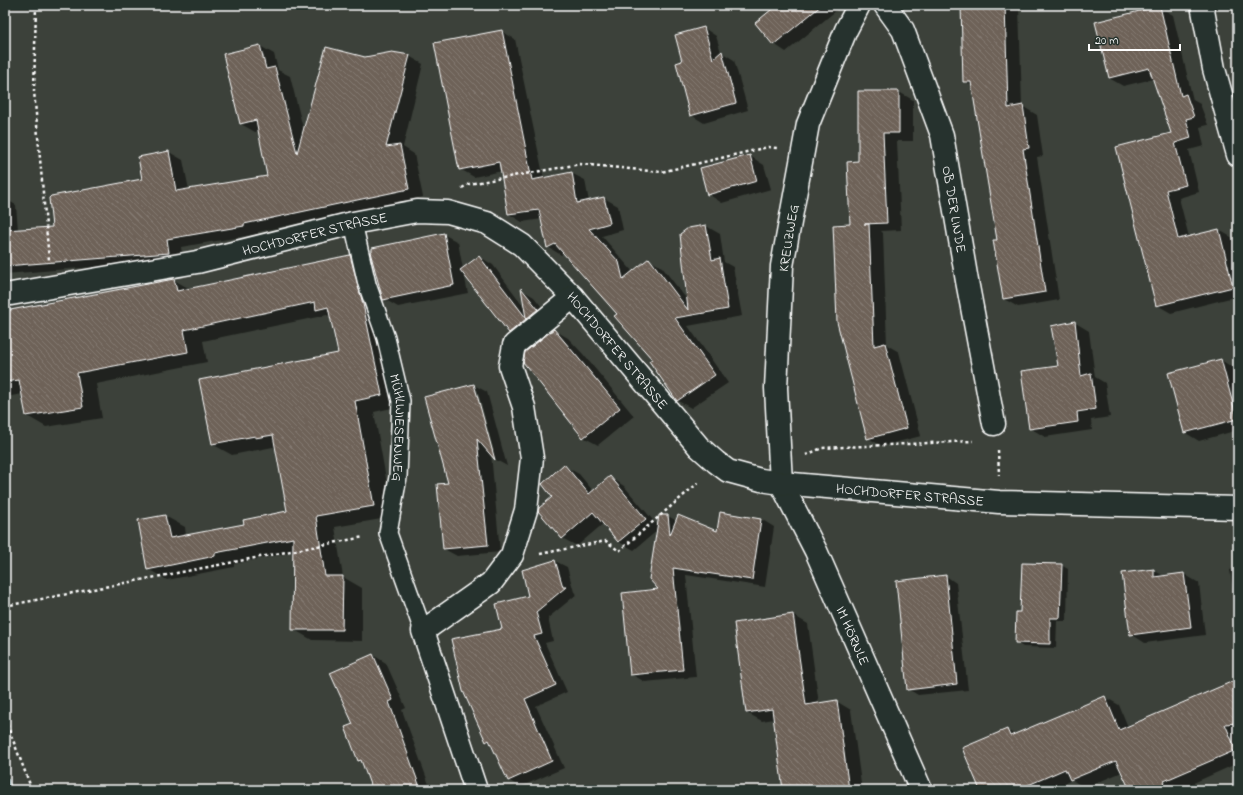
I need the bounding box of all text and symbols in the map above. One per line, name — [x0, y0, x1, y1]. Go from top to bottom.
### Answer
scale bar — [1089, 26, 1180, 52]
text: 20 m — [1095, 32, 1118, 50]
street label: OB DER LINDE — [935, 164, 971, 254]
street label: KREUZWEG — [774, 203, 805, 273]
street label: HOCHDORFER STRASSE — [240, 208, 389, 262]
street label: HOCHDORFER STRASSE — [561, 287, 672, 415]
street label: MÜHLWIESENWEG — [383, 372, 410, 483]
street label: HOCHDORFER STRASSE — [835, 479, 985, 513]
street label: IM HÖRNLE — [830, 603, 874, 669]

